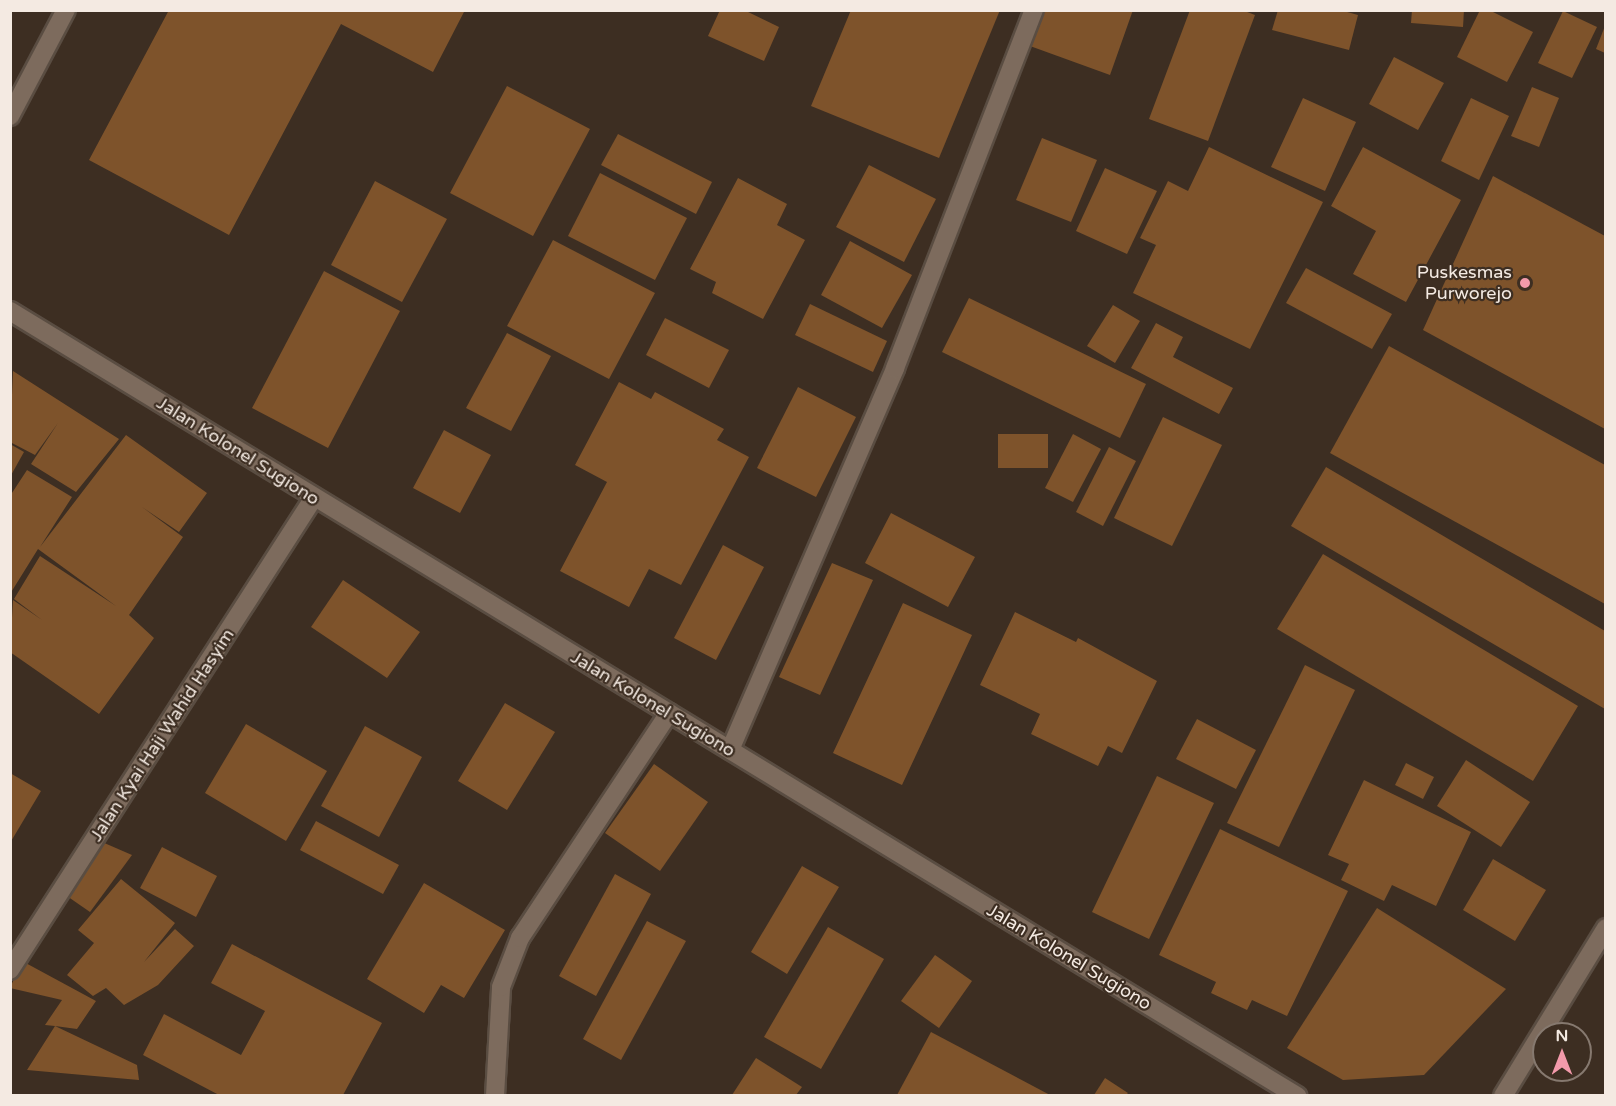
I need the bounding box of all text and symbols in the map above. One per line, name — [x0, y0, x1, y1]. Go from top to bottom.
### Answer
place label: Puskesmas Purworejo — [1417, 262, 1512, 304]
marker: Puskesmas Purworejo — [1516, 274, 1534, 292]
street label: Jalan Kolonel Sugiono — [153, 392, 323, 510]
street label: Jalan Kyai Haji Wahid Hasyim — [85, 625, 239, 845]
street label: Jalan Kolonel Sugiono — [567, 646, 739, 762]
street label: Jalan Kolonel Sugiono — [983, 899, 1155, 1015]
north arrow — [1532, 1022, 1592, 1082]
text: N — [1556, 1026, 1568, 1046]

